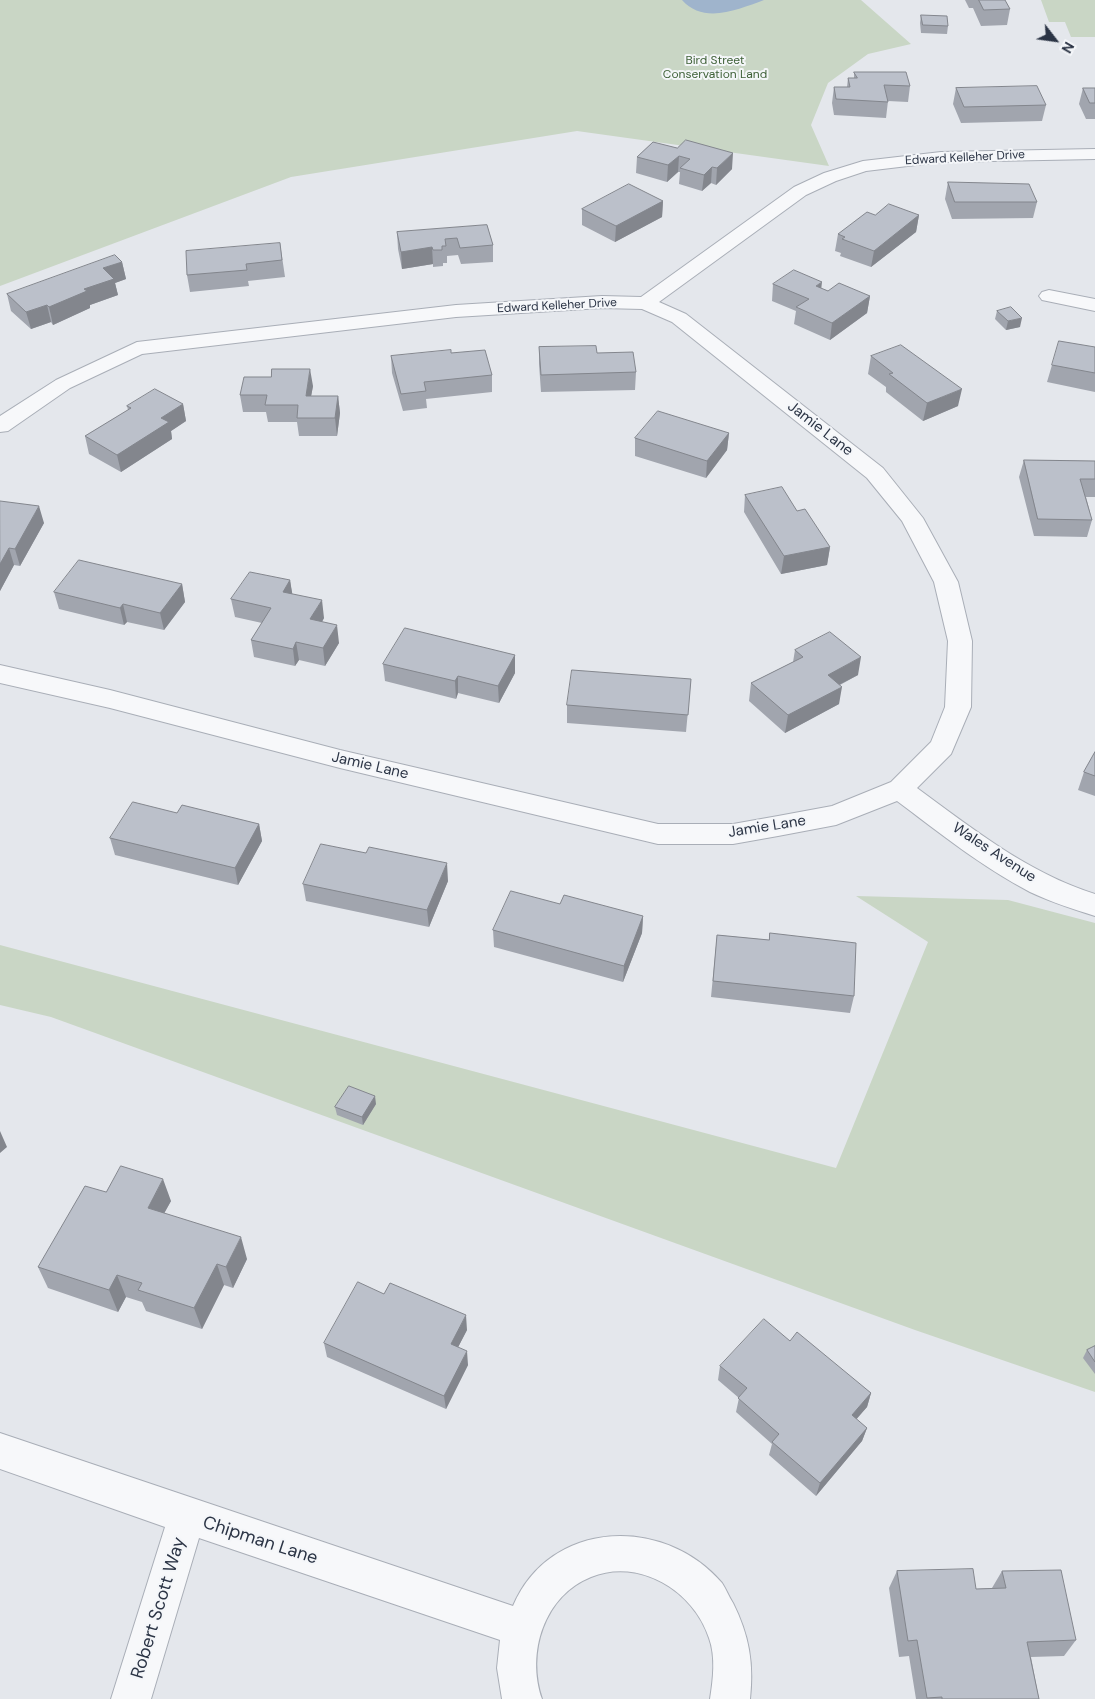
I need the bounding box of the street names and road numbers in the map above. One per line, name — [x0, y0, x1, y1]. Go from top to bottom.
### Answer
street label: Edward Kelleher Drive — [905, 148, 1025, 168]
street label: Edward Kelleher Drive — [497, 296, 617, 316]
street label: Jamie Lane — [784, 398, 856, 460]
street label: Jamie Lane — [330, 748, 410, 784]
street label: Jamie Lane — [727, 812, 807, 842]
street label: Wales Avenue — [949, 819, 1039, 887]
street label: Chipman Lane — [200, 1512, 320, 1570]
street label: Robert Scott Way — [127, 1535, 191, 1681]

